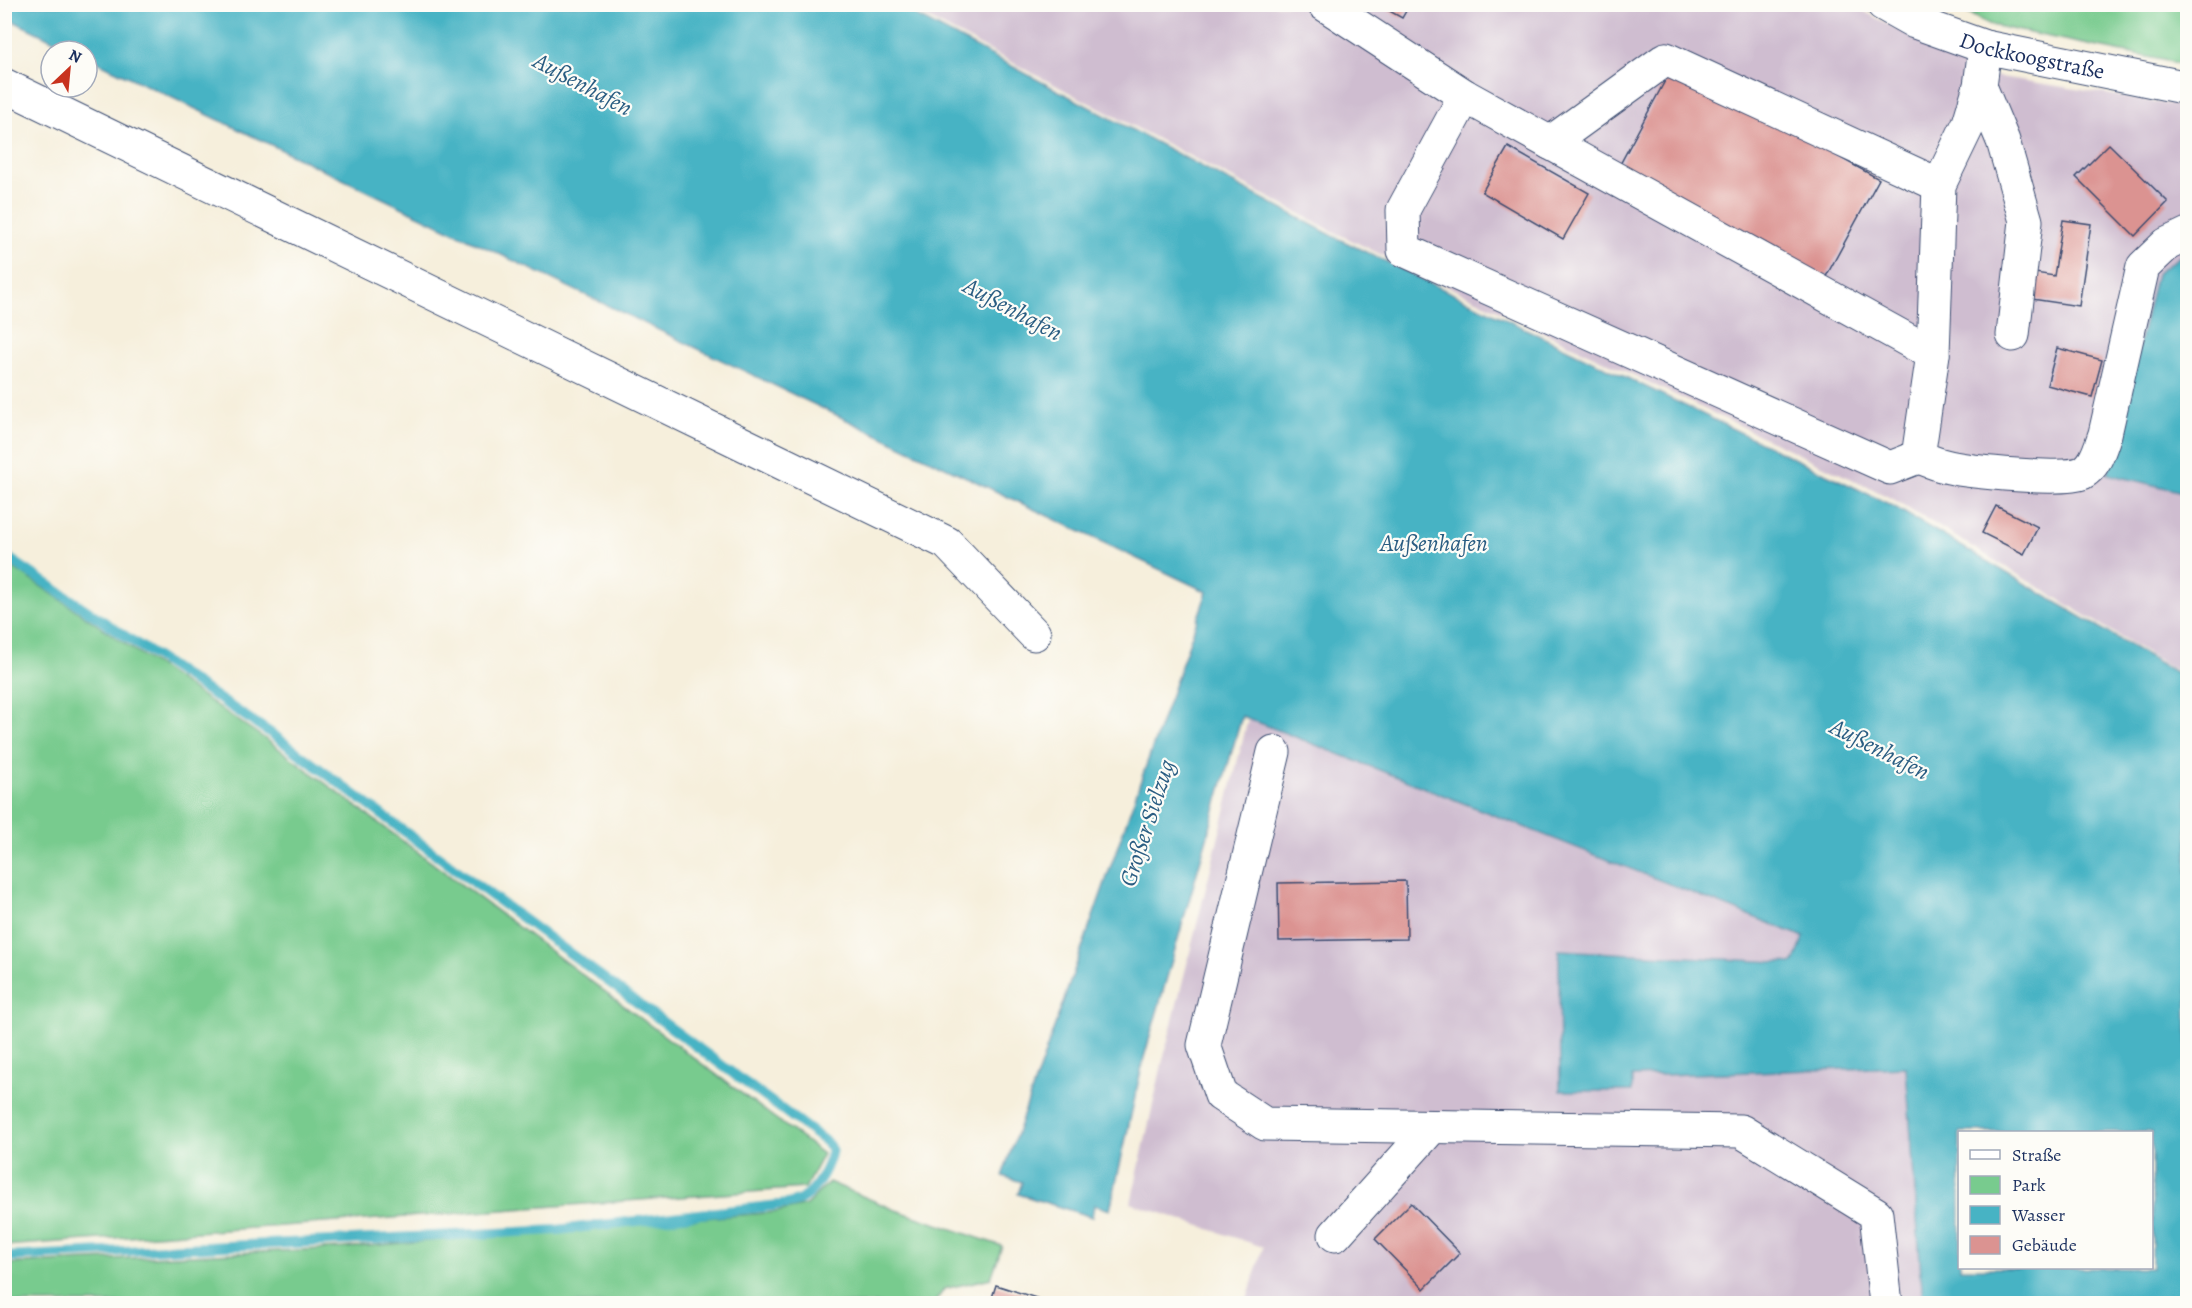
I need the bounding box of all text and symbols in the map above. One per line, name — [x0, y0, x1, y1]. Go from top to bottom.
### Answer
street label: Dockkoogstraße — [1955, 25, 2107, 87]
north arrow — [39, 39, 99, 99]
text: N — [65, 44, 86, 69]
water label: Außenhafen — [526, 44, 638, 123]
water label: Außenhafen — [956, 269, 1068, 348]
water label: Außenhafen — [1378, 527, 1488, 559]
water label: Außenhafen — [1823, 709, 1935, 788]
water label: Großer Sielzug — [1111, 755, 1183, 891]
legend — [1958, 1131, 2153, 1269]
text: Straße — [2012, 1143, 2061, 1167]
text: Park — [2012, 1173, 2046, 1197]
text: Wasser — [2011, 1203, 2065, 1227]
text: Gebäude — [2012, 1233, 2077, 1257]

